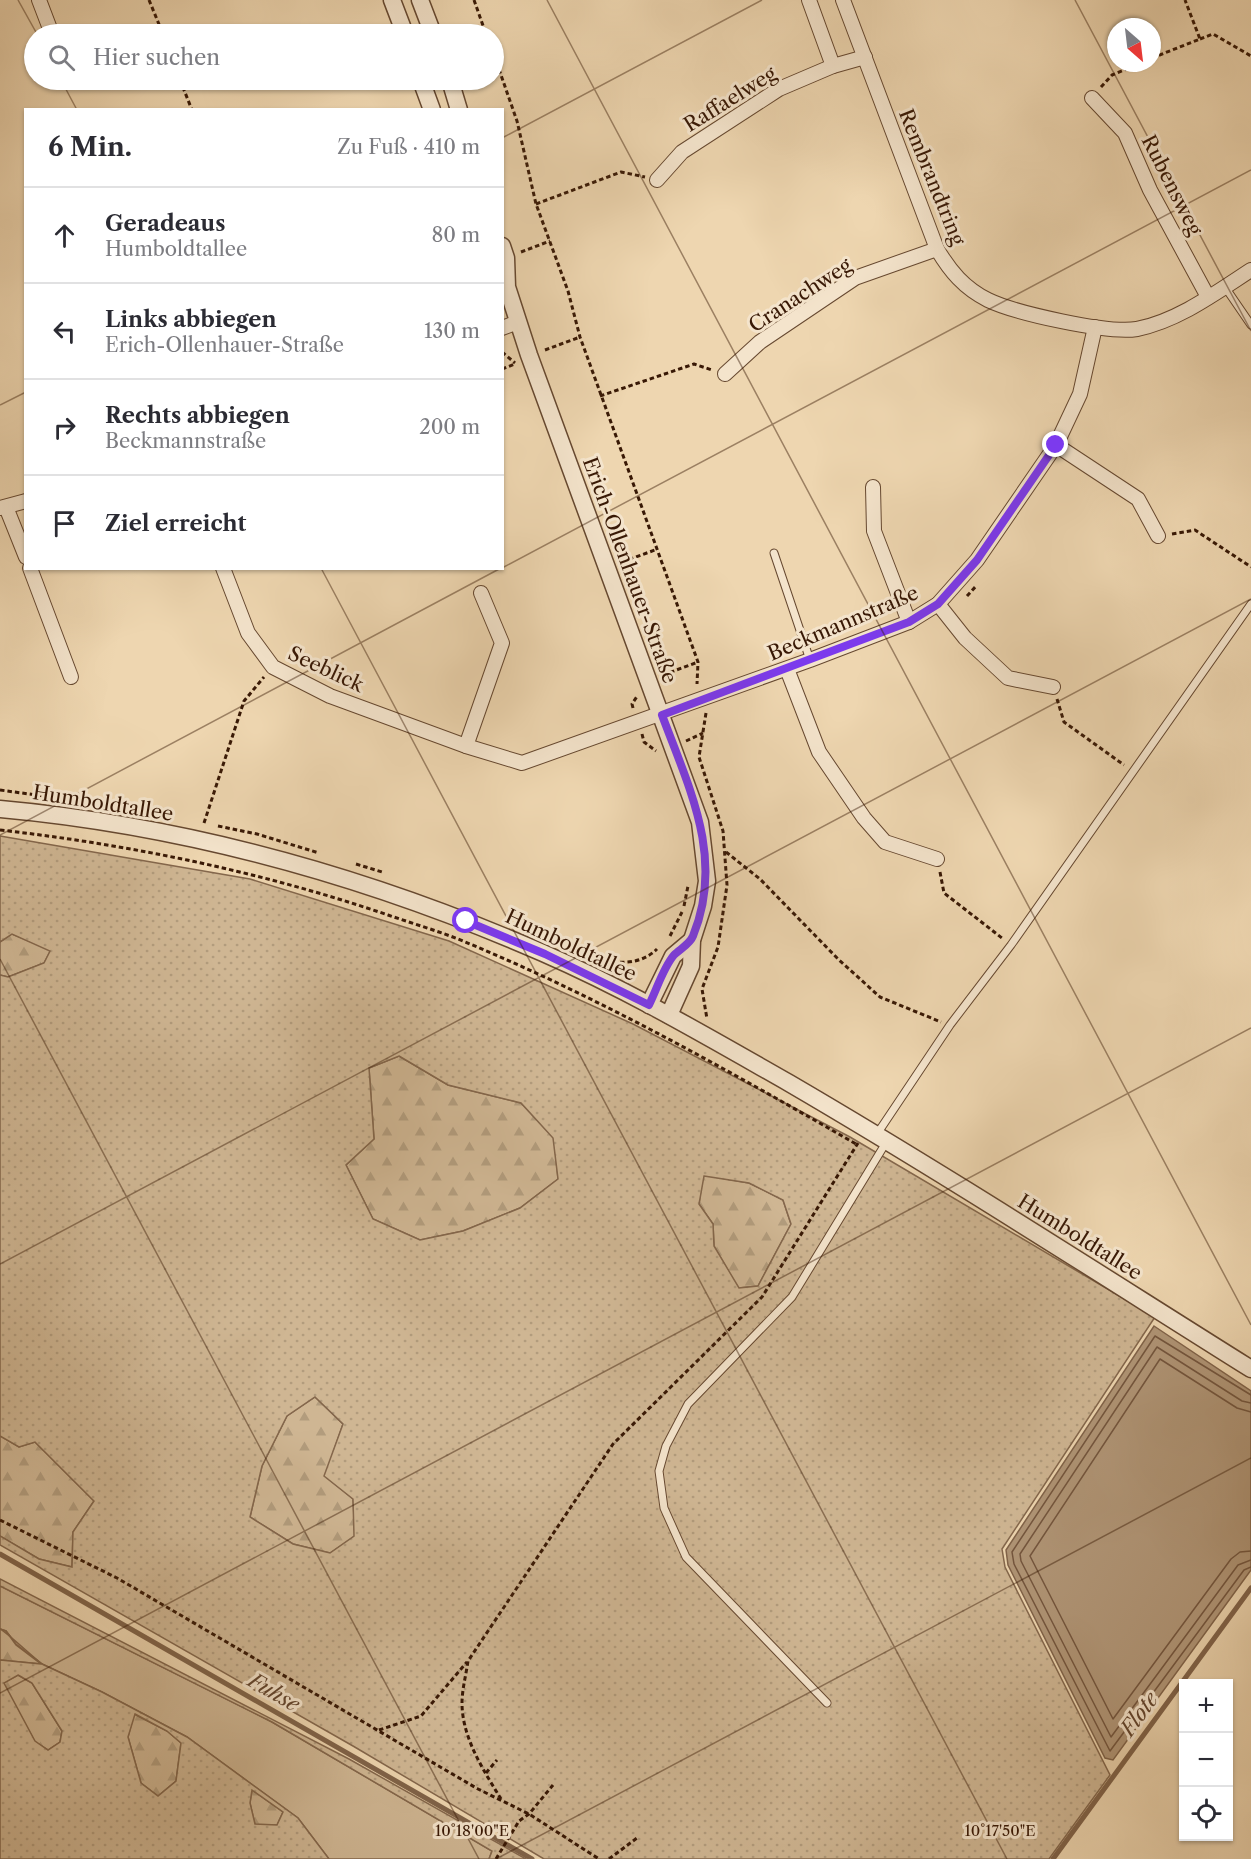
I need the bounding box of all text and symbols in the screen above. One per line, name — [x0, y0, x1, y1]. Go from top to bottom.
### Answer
north arrow — [1107, 18, 1161, 72]
search box — [24, 24, 504, 90]
icon: search — [45, 41, 78, 74]
text: Hier suchen — [93, 44, 220, 71]
street label: Raffaelweg — [679, 61, 781, 137]
street label: Rembrandtring — [894, 105, 970, 249]
text: 6 Min. — [48, 131, 132, 163]
street label: Rubensweg — [1137, 131, 1208, 239]
text: Zu Fuß · 410 m — [337, 135, 480, 159]
text: Geradeaus — [105, 210, 225, 237]
icon: ahead — [48, 219, 81, 252]
text: 80 m — [432, 223, 480, 247]
text: Humboldtallee — [105, 237, 247, 261]
street label: Cranachweg — [744, 253, 856, 337]
text: Links abbiegen — [105, 306, 277, 333]
icon: left — [48, 315, 81, 348]
text: 130 m — [424, 319, 480, 343]
text: Erich-Ollenhauer-Straße — [105, 333, 344, 357]
text: Rechts abbiegen — [105, 402, 290, 429]
icon: right — [48, 411, 81, 444]
text: 200 m — [419, 415, 480, 439]
text: Beckmannstraße — [105, 429, 266, 453]
route end — [1042, 431, 1068, 457]
street label: Erich-Ollenhauer-Straße — [578, 454, 682, 686]
icon: arrive — [48, 507, 81, 540]
text: Ziel erreicht — [105, 510, 246, 537]
street label: Beckmannstraße — [764, 580, 922, 666]
street label: Seeblick — [284, 641, 369, 698]
street label: Humboldtallee — [31, 780, 175, 826]
street label: Humboldtallee — [502, 904, 640, 986]
route start — [452, 907, 478, 933]
street label: Humboldtallee — [1013, 1189, 1147, 1285]
water label: Fuhse — [242, 1666, 305, 1717]
map controls — [1179, 1679, 1233, 1841]
button: + — [1179, 1679, 1233, 1733]
water label: Flote — [1114, 1686, 1164, 1742]
button: − — [1179, 1733, 1233, 1787]
button: locate — [1179, 1787, 1233, 1841]
text: 10°18'00"E — [435, 1821, 509, 1840]
text: 10°17'50"E — [964, 1821, 1036, 1840]

